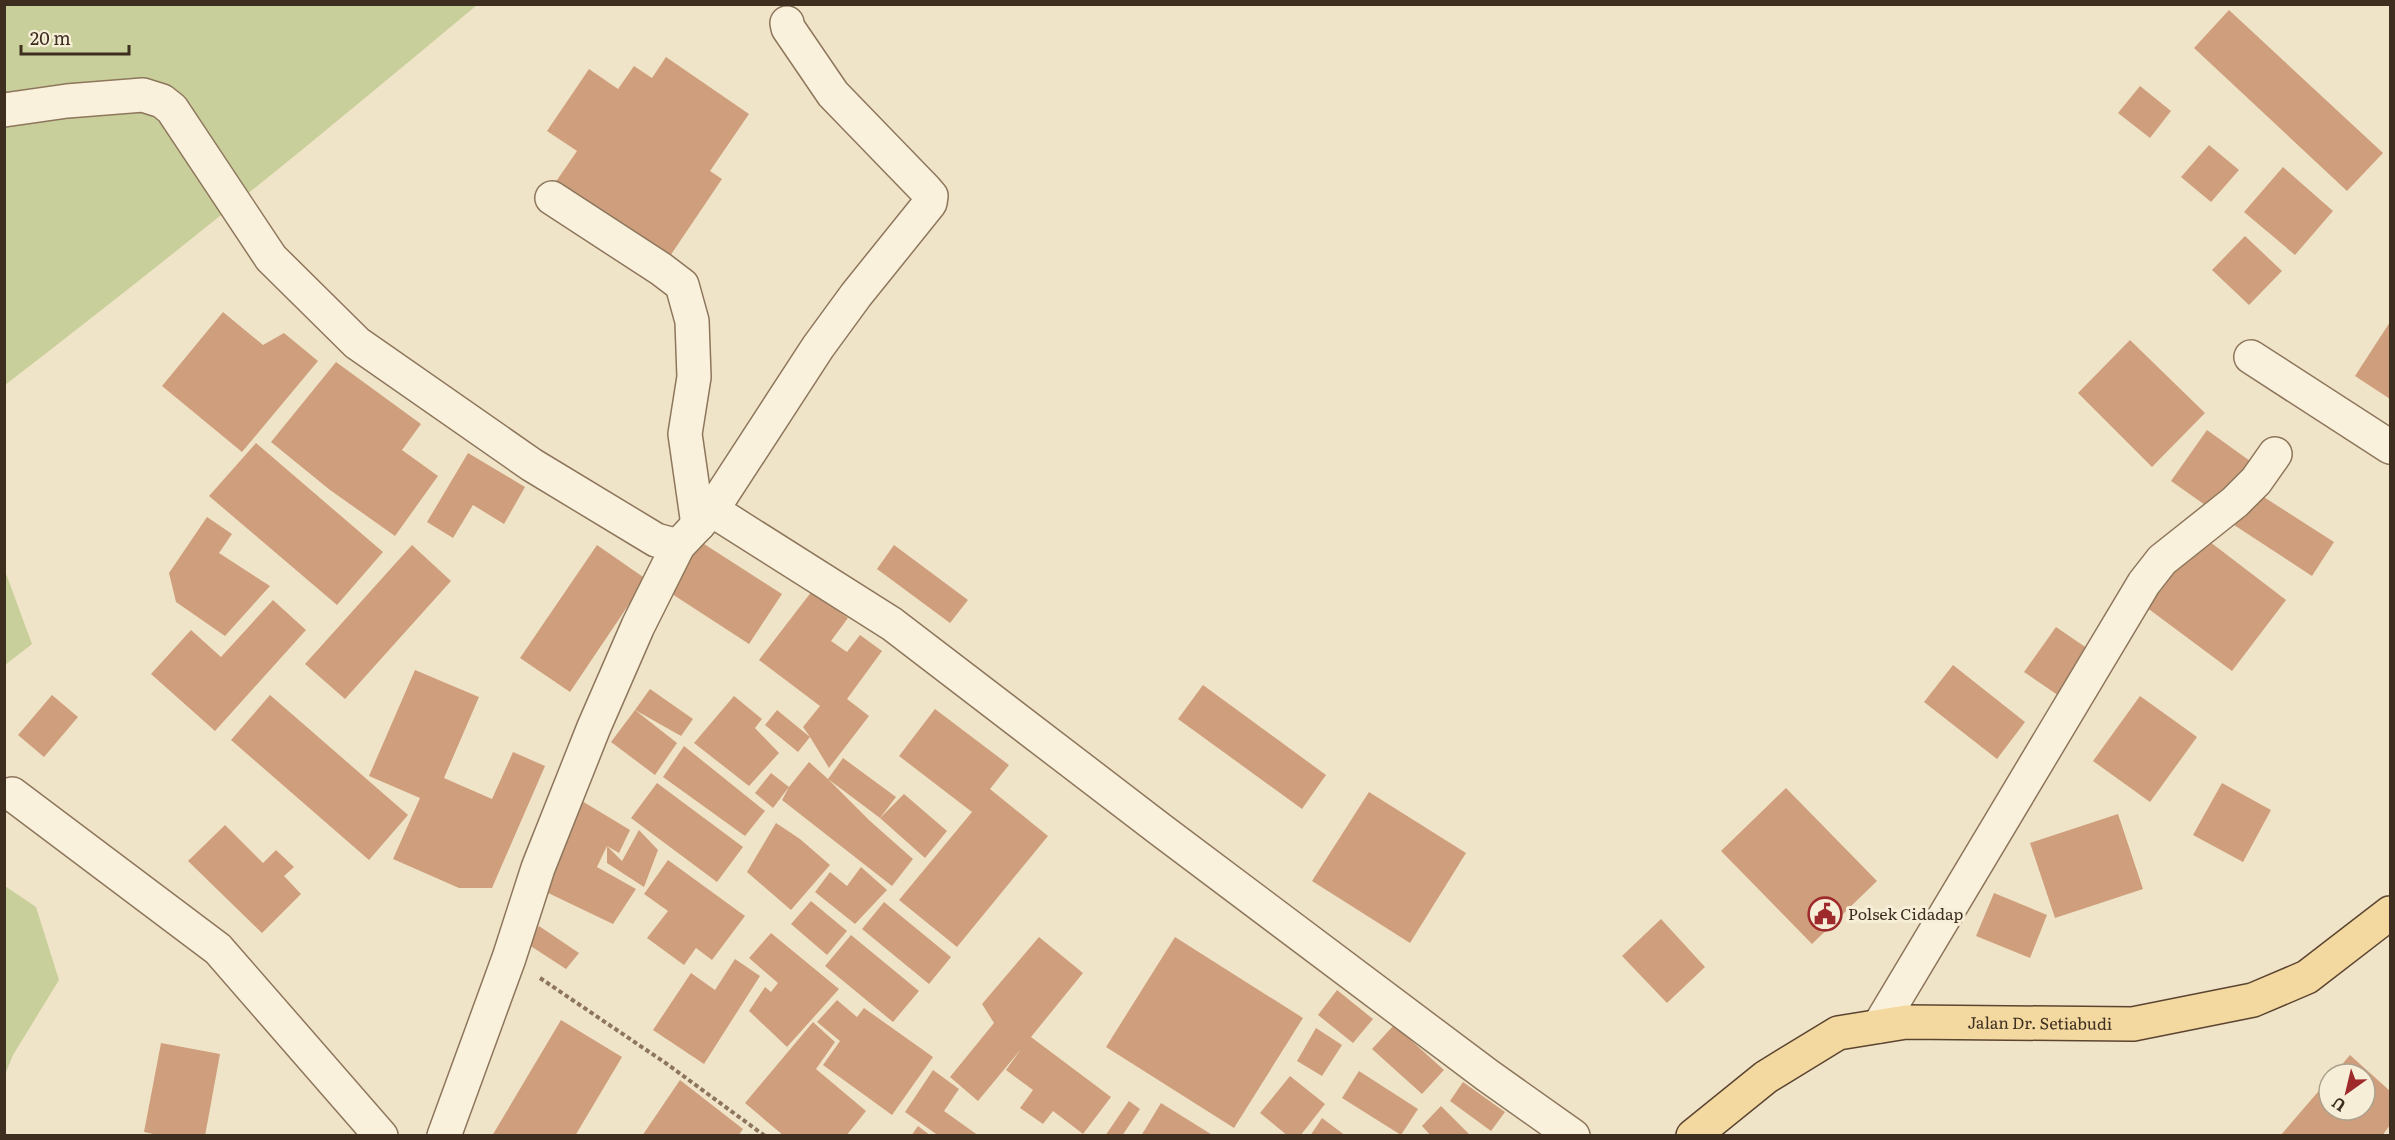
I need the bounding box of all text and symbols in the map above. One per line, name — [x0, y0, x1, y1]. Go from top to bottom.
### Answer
scale bar — [21, 18, 129, 56]
text: 20 m — [30, 24, 71, 51]
public building icon: Polsek Cidadap — [1807, 896, 1843, 932]
place label: Polsek Cidadap — [1848, 901, 1963, 925]
street label: Jalan Dr. Setiabudi — [1967, 1010, 2112, 1035]
north arrow — [2317, 1062, 2377, 1122]
text: U — [2326, 1092, 2350, 1119]

